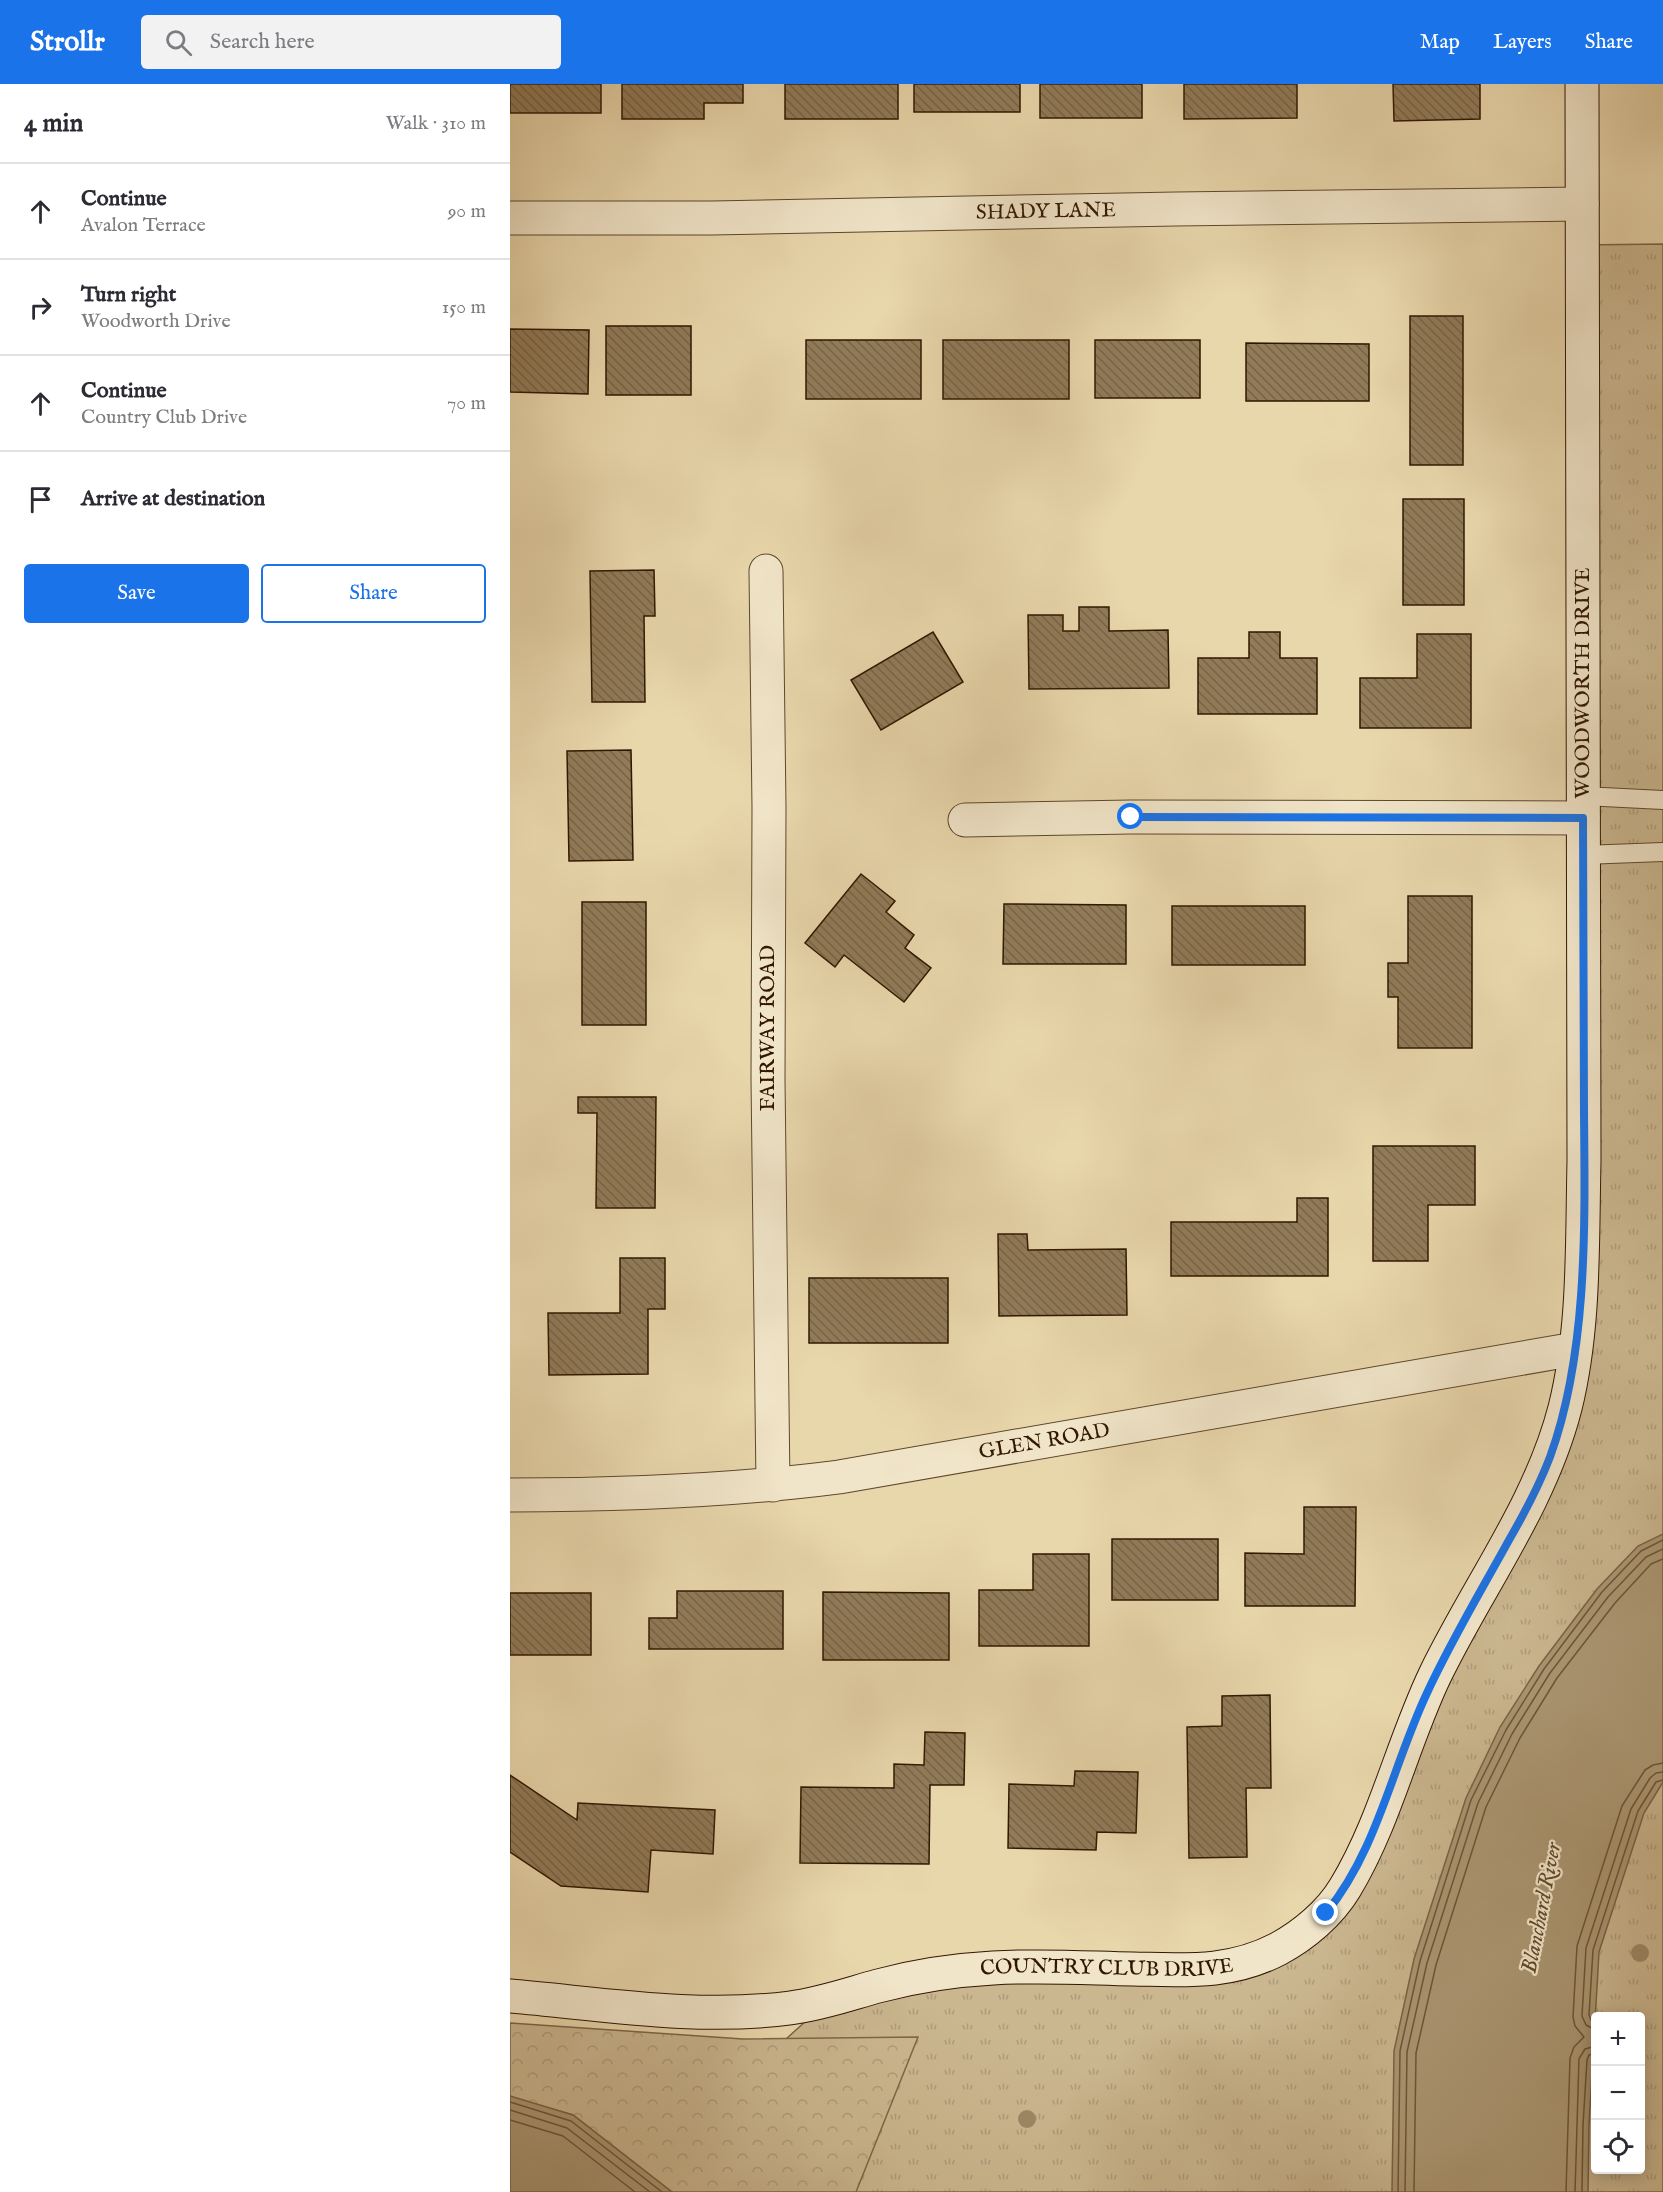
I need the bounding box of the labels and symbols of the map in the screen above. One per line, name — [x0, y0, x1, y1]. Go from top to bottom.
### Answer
street label: SHADY LANE — [976, 197, 1116, 226]
street label: WOODWORTH DRIVE — [1570, 567, 1597, 799]
route start — [1117, 803, 1143, 829]
street label: FAIRWAY ROAD — [755, 945, 782, 1111]
street label: GLEN ROAD — [977, 1417, 1112, 1466]
water label: Blanchard River — [1516, 1839, 1569, 1976]
route end — [1312, 1899, 1338, 1925]
street label: COUNTRY CLUB DRIVE — [979, 1952, 1235, 1983]

